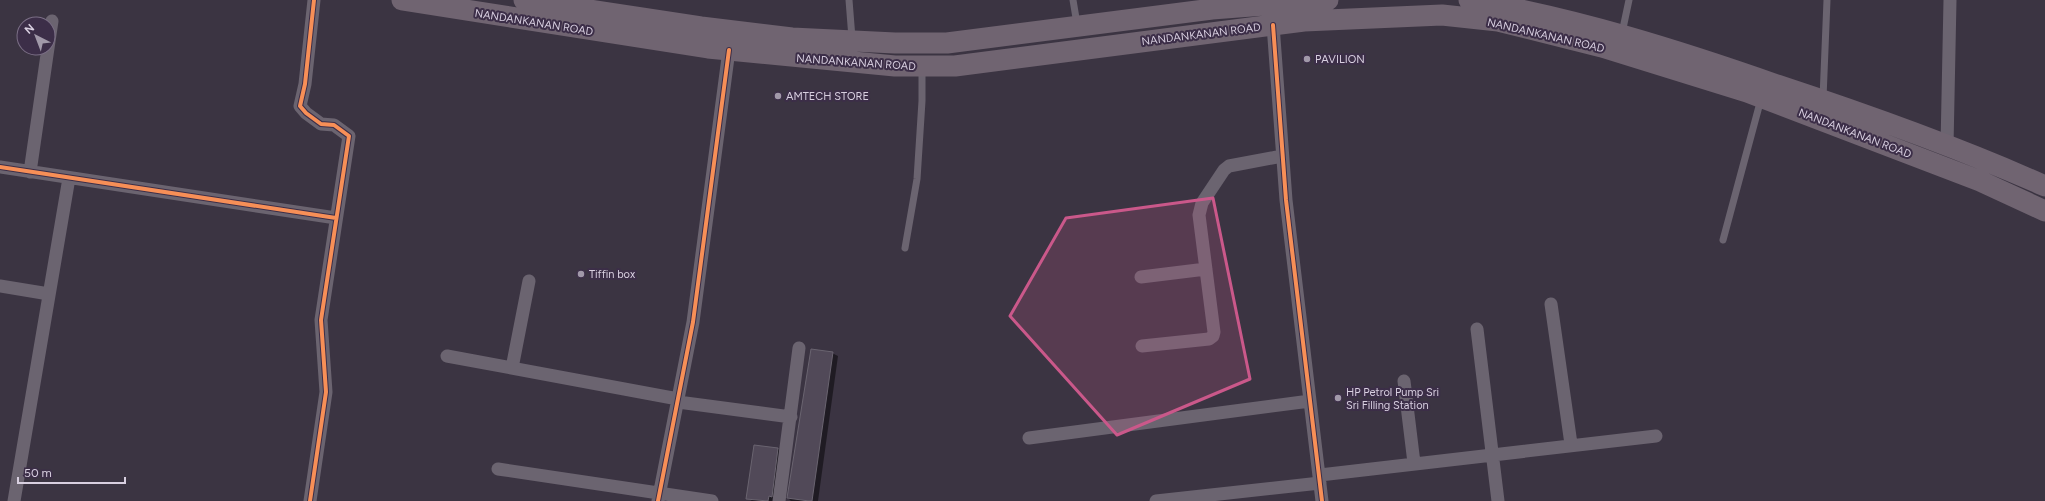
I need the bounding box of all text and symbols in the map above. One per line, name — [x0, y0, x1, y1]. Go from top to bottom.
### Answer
street label: NANDANKANAN ROAD — [474, 7, 595, 38]
north arrow — [16, 16, 56, 56]
street label: NANDANKANAN ROAD — [1486, 16, 1606, 55]
text: N — [22, 21, 37, 37]
street label: NANDANKANAN ROAD — [1141, 21, 1262, 48]
street label: NANDANKANAN ROAD — [796, 52, 917, 73]
place label: PAVILION — [1315, 53, 1365, 66]
marker: PAVILION — [1302, 54, 1312, 64]
place label: AMTECH STORE — [786, 90, 869, 103]
marker: AMTECH STORE — [773, 91, 783, 101]
street label: NANDANKANAN ROAD — [1797, 106, 1913, 161]
place label: Tiffin box — [589, 268, 636, 281]
marker: Tiffin box — [576, 269, 586, 279]
place label: HP Petrol Pump Sri Sri Filling Station — [1346, 386, 1439, 412]
marker: HP Petrol Pump Sri Sri Filling Station — [1333, 393, 1343, 403]
scale bar — [18, 459, 125, 485]
text: 50 m — [24, 466, 52, 480]

